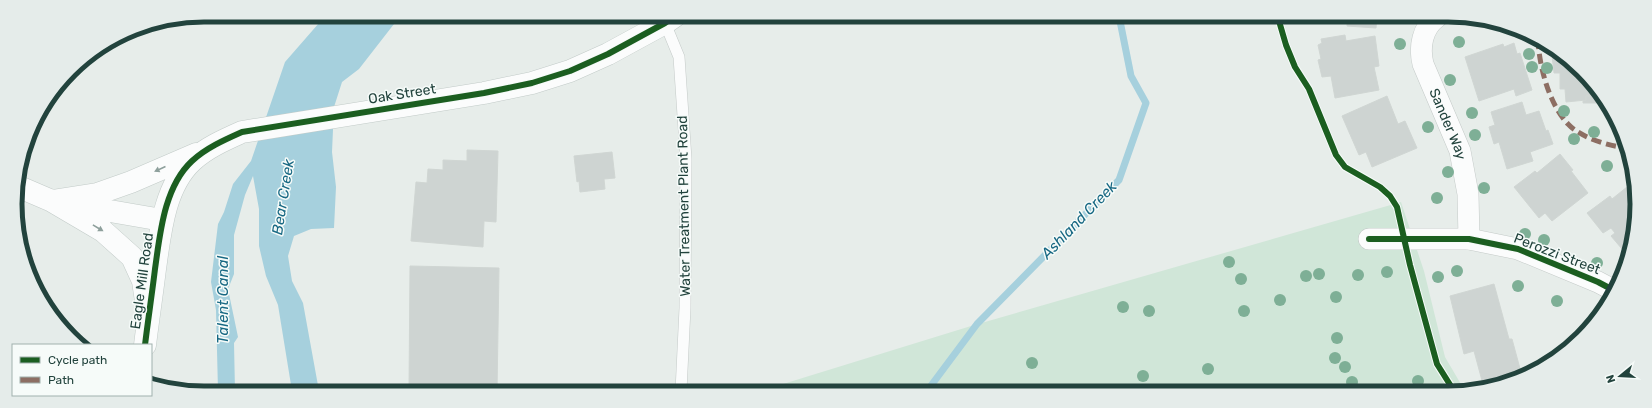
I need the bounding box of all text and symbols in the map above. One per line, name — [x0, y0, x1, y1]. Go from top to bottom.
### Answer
street label: Oak Street — [367, 80, 438, 108]
street label: Sander Way — [1426, 86, 1470, 161]
street label: Water Treatment Plant Road — [674, 115, 694, 297]
water label: Bear Creek — [268, 158, 298, 236]
one-way arrow — [155, 166, 166, 172]
water label: Ashland Creek — [1037, 177, 1121, 263]
one-way arrow — [92, 225, 104, 232]
street label: Perozzi Street — [1511, 230, 1603, 279]
street label: Eagle Mill Road — [127, 232, 157, 330]
water label: Talent Canal — [214, 256, 232, 344]
legend — [12, 344, 152, 396]
text: Cycle path — [48, 353, 107, 367]
north arrow — [1600, 356, 1640, 396]
text: Path — [48, 373, 74, 387]
text: N — [1604, 373, 1618, 385]

